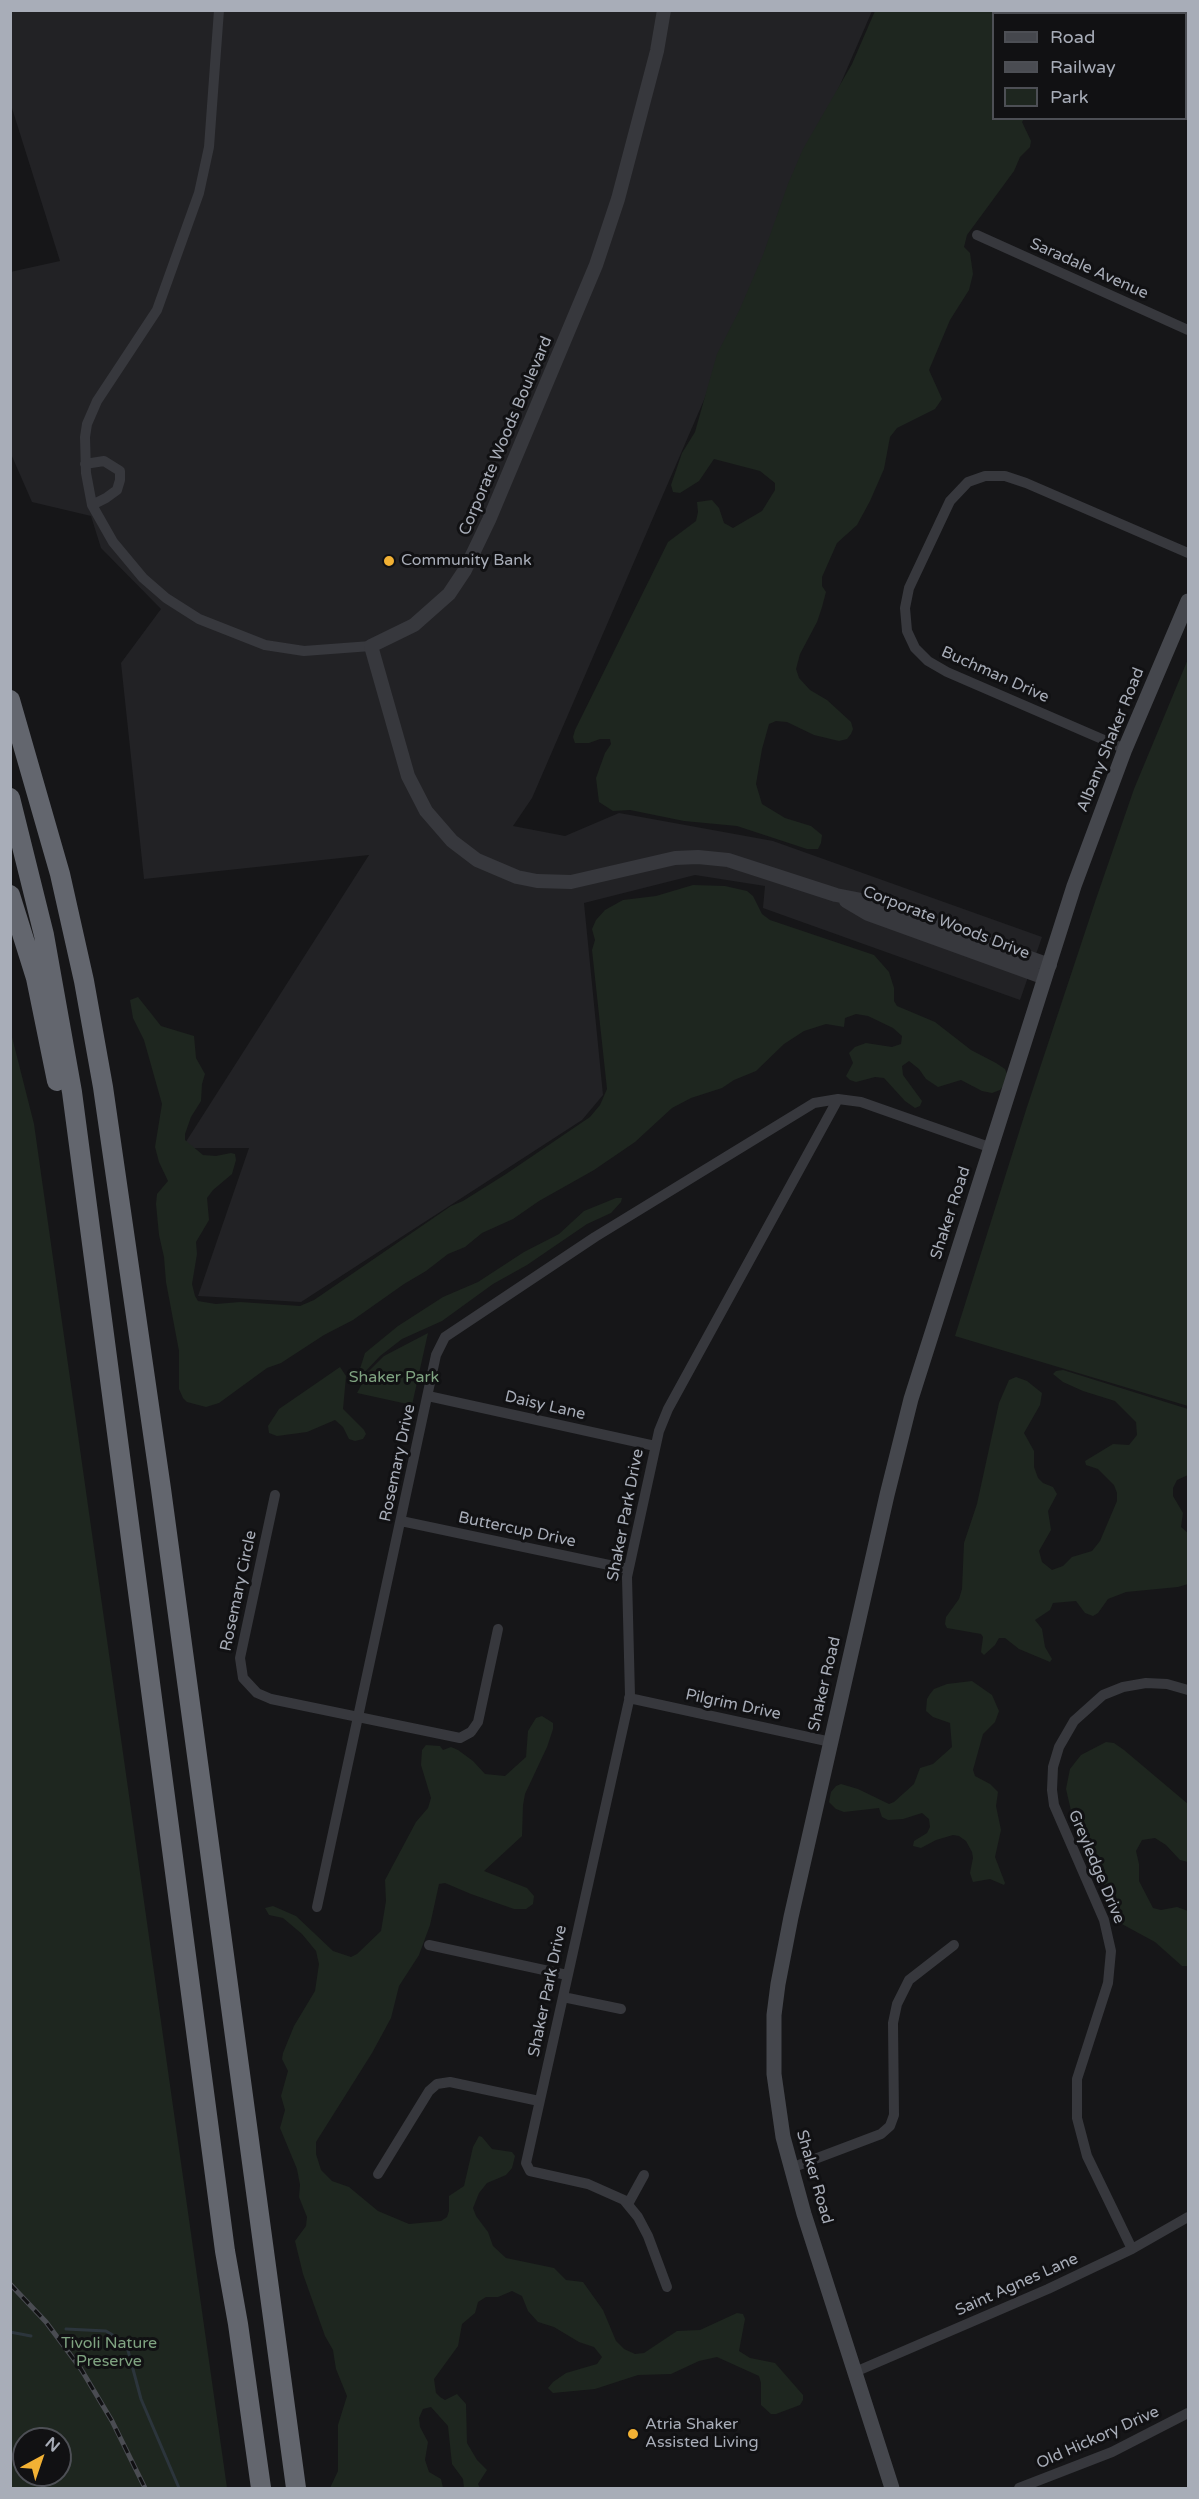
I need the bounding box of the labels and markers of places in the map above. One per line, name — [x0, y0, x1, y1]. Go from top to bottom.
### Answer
place label: Community Bank — [401, 551, 532, 571]
marker: Community Bank — [382, 554, 396, 568]
place label: Atria Shaker Assisted Living — [645, 2415, 759, 2453]
marker: Atria Shaker Assisted Living — [626, 2427, 640, 2441]

